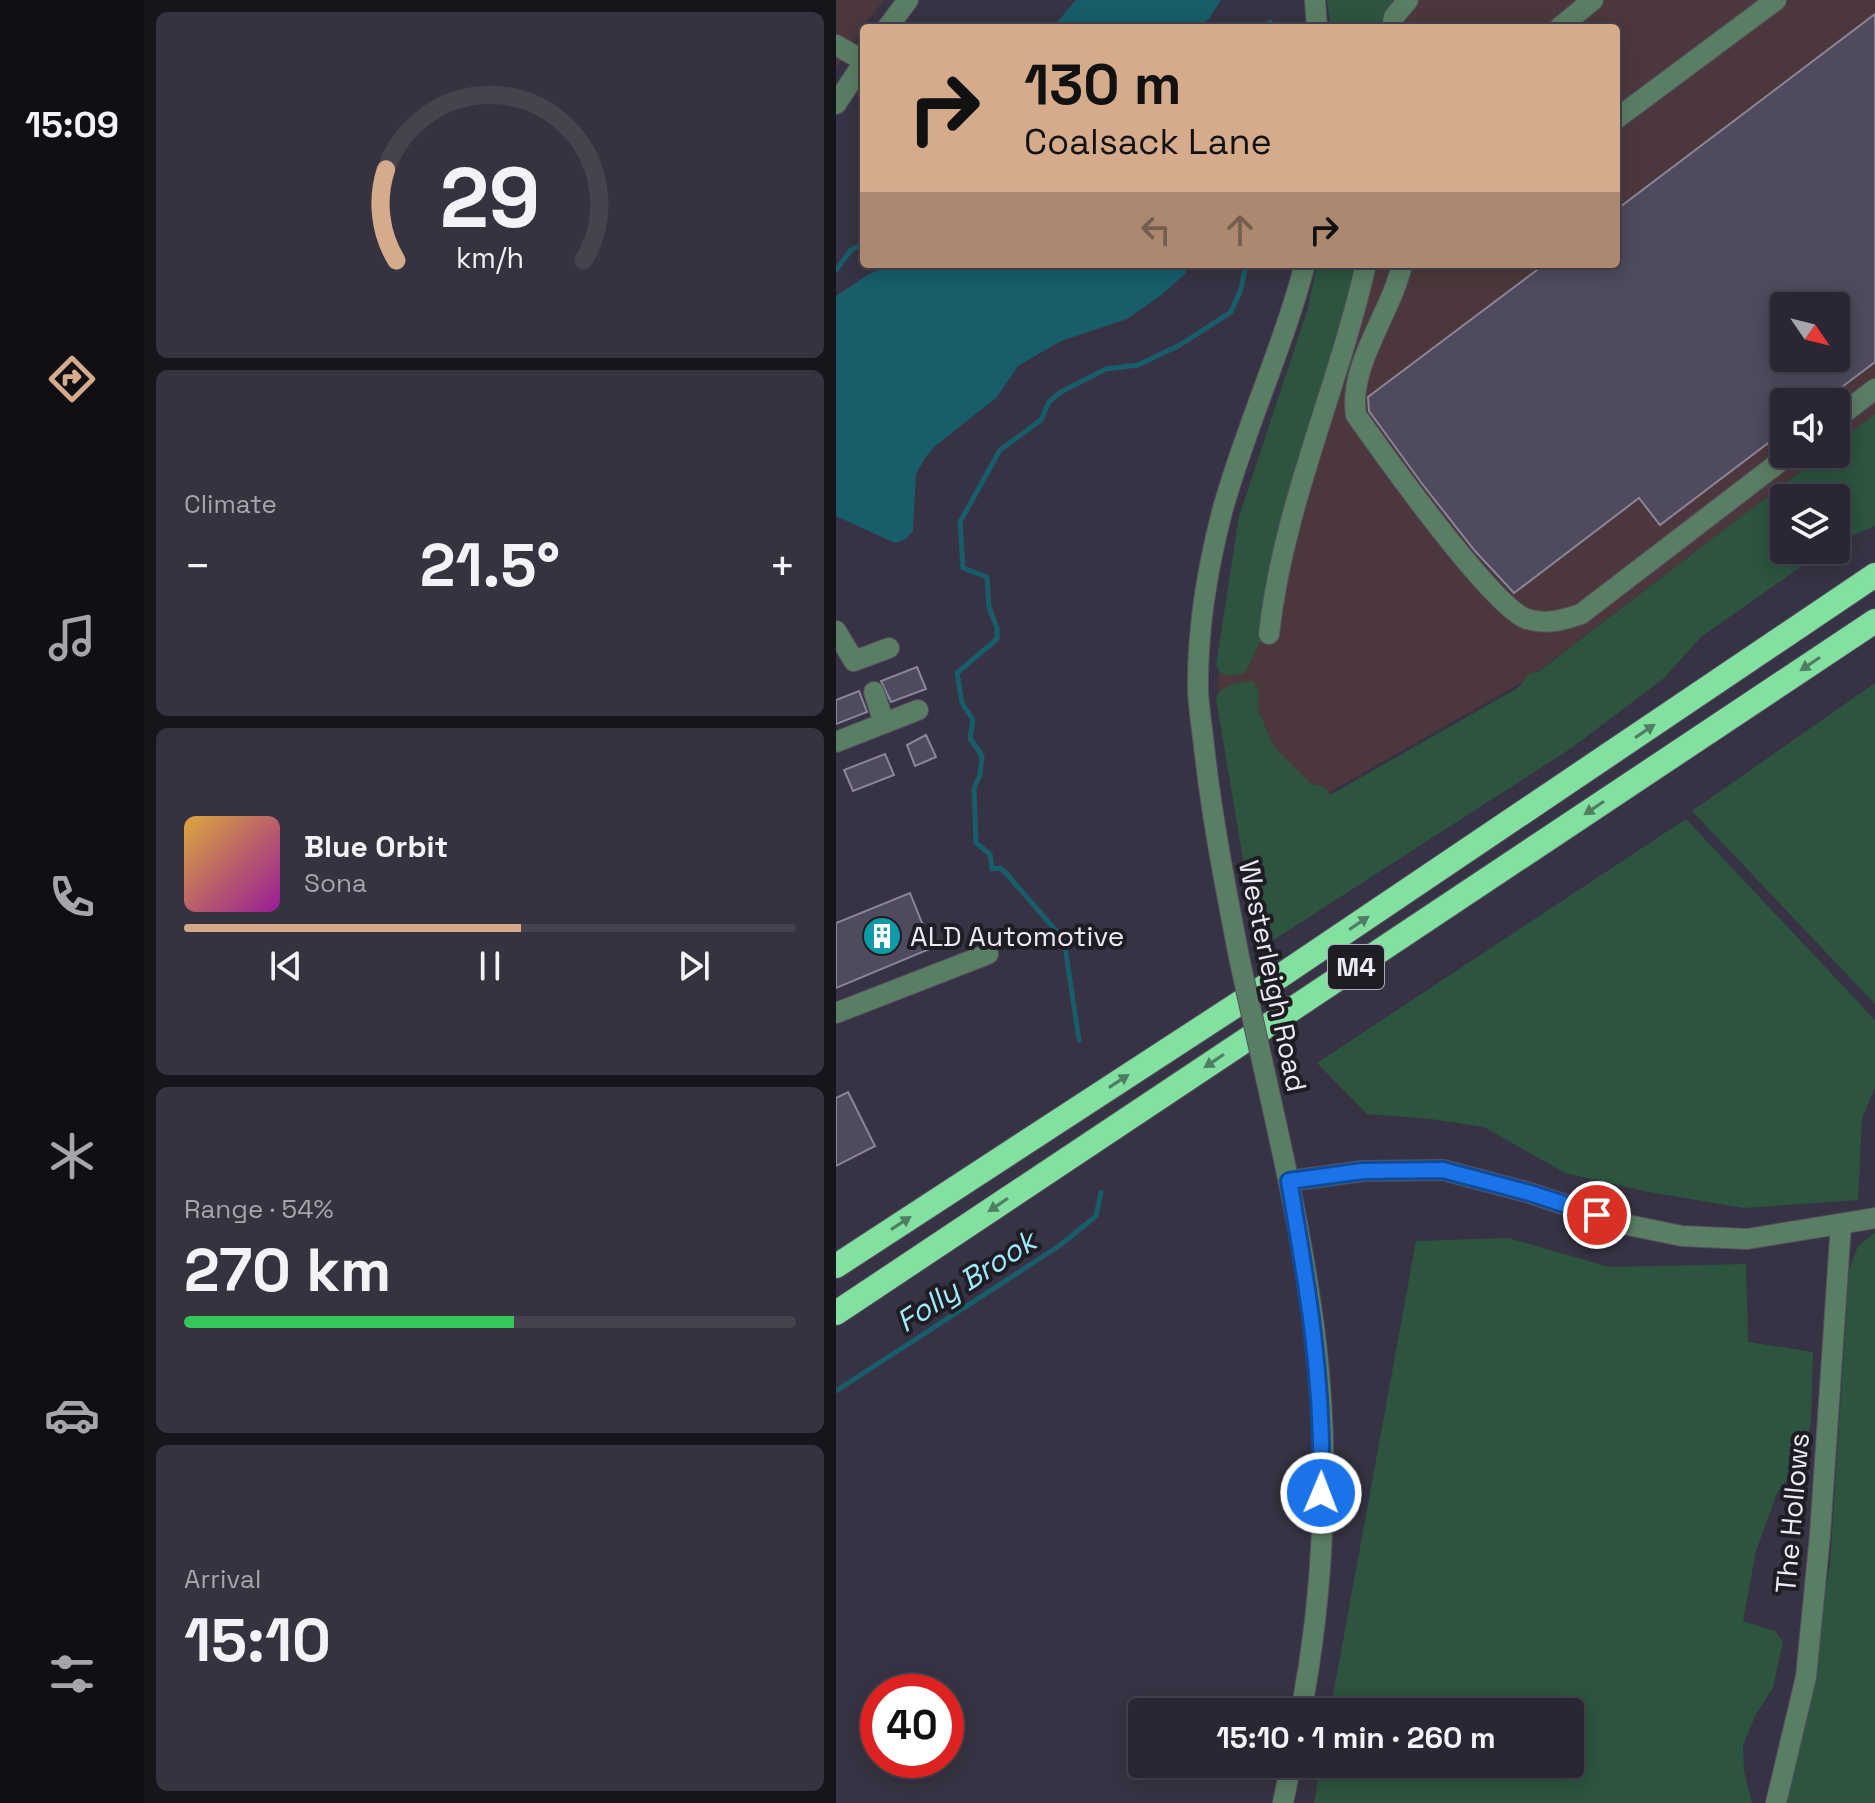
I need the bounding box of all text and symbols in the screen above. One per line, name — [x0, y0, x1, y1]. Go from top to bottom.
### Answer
text: 130 m — [1024, 49, 1182, 120]
icon: right — [892, 56, 996, 160]
text: 15:09 — [25, 102, 119, 148]
text: Coalsack Lane — [1024, 119, 1272, 165]
text: 29 — [440, 145, 540, 251]
icon: left — [1134, 208, 1178, 252]
icon: ahead — [1218, 208, 1262, 252]
icon: right — [1302, 208, 1346, 252]
text: km/h — [456, 240, 524, 276]
north arrow — [1770, 292, 1850, 372]
map controls — [1770, 292, 1850, 564]
icon: directions — [44, 351, 100, 407]
button: sound — [1770, 388, 1850, 468]
button: layers — [1770, 484, 1850, 564]
text: Climate — [184, 487, 277, 521]
text: 21.5° — [420, 527, 560, 604]
text: − — [184, 538, 211, 594]
text: + — [769, 538, 796, 594]
icon: music — [44, 610, 100, 666]
one-way arrow — [1799, 657, 1821, 671]
one-way arrow — [1635, 724, 1656, 739]
one-way arrow — [1583, 801, 1604, 816]
text: Blue Orbit — [304, 827, 448, 866]
street label: Westerleigh Road — [1231, 857, 1315, 1095]
text: Sona — [304, 866, 367, 900]
icon: phone — [44, 869, 100, 925]
building icon: ALD Automotive — [861, 915, 903, 957]
one-way arrow — [1349, 915, 1370, 930]
place label: ALD Automotive — [910, 918, 1124, 954]
icon: previous — [264, 944, 308, 988]
icon: pause — [468, 944, 512, 988]
icon: next — [672, 944, 716, 988]
road number: M4 — [1328, 945, 1384, 989]
one-way arrow — [1203, 1053, 1225, 1068]
one-way arrow — [1108, 1075, 1130, 1089]
icon: climate — [44, 1128, 100, 1184]
pin — [1563, 1181, 1631, 1249]
text: Range · 54% — [184, 1192, 334, 1226]
icon: arrive — [1575, 1193, 1619, 1237]
one-way arrow — [987, 1197, 1008, 1212]
one-way arrow — [891, 1216, 912, 1231]
water label: Folly Brook — [889, 1220, 1046, 1341]
text: 270 km — [184, 1232, 391, 1309]
icon: car — [44, 1387, 100, 1443]
street label: The Hollows — [1767, 1431, 1817, 1595]
position arrow — [1279, 1451, 1363, 1535]
text: Arrival — [184, 1562, 261, 1596]
text: 15:10 — [184, 1602, 331, 1679]
icon: filters — [44, 1646, 100, 1702]
speed limit sign: 40 — [860, 1674, 964, 1778]
text: 15:10 · 1 min · 260 m — [1216, 1718, 1496, 1757]

